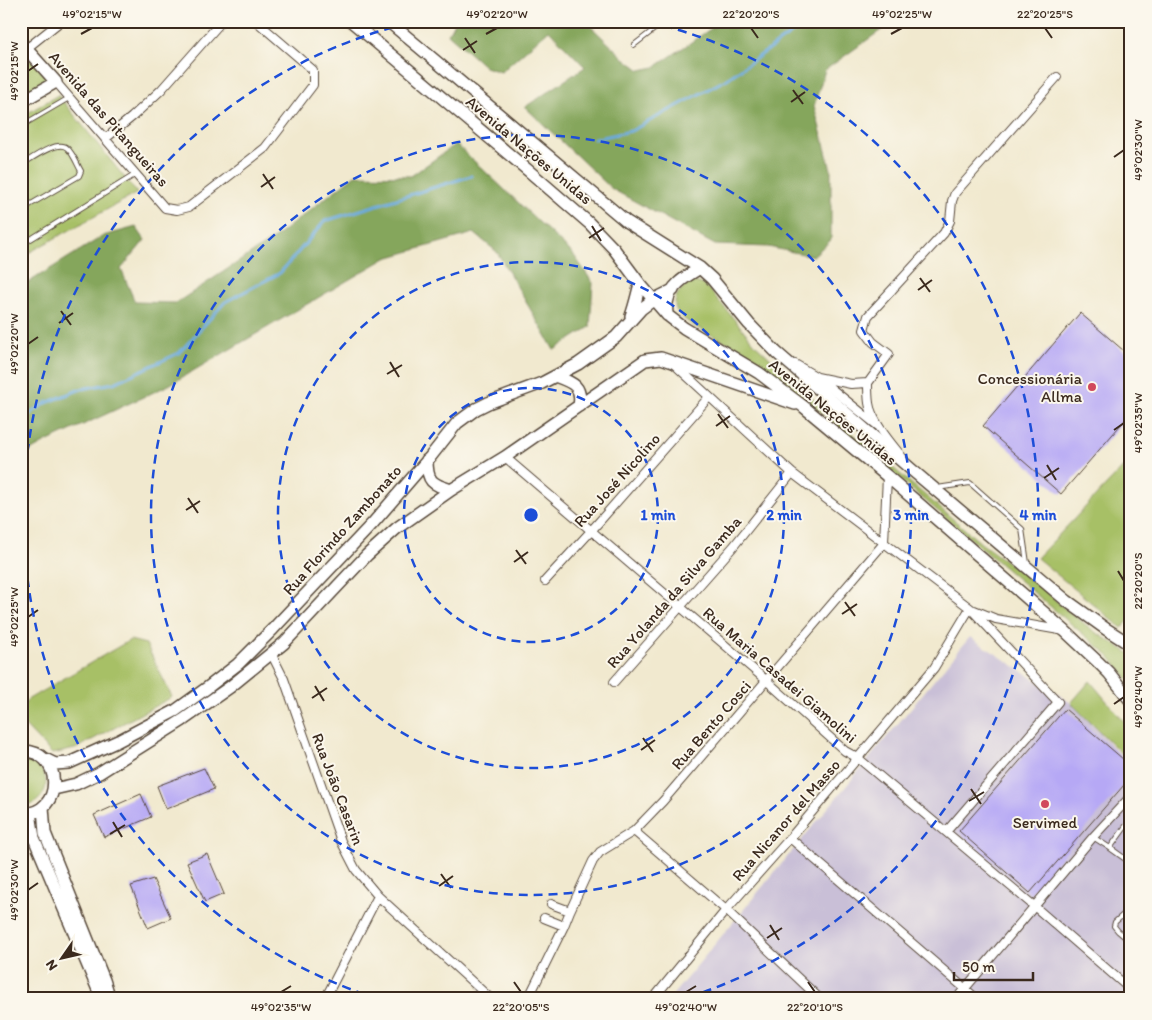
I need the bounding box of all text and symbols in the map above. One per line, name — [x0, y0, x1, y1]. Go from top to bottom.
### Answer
text: 49°02'15"W — [62, 7, 122, 21]
text: 49°02'20"W — [466, 7, 528, 21]
text: 22°20'20"S — [723, 7, 780, 21]
text: 49°02'25"W — [872, 7, 932, 21]
text: 22°20'25"S — [1017, 7, 1073, 21]
text: 49°02'15"W — [7, 41, 21, 101]
street label: Avenida das Pitangueiras — [45, 47, 173, 191]
street label: Avenida Nações Unidas — [462, 92, 596, 208]
text: 49°02'30"W — [1131, 119, 1145, 181]
text: 49°02'20"W — [7, 313, 21, 375]
street label: Avenida Nações Unidas — [765, 355, 901, 469]
place label: Concessionária Allma — [977, 369, 1083, 406]
marker: Concessionária Allma — [1086, 381, 1098, 393]
text: 49°02'35"W — [1131, 393, 1145, 453]
street label: Rua José Nicolino — [570, 429, 664, 531]
street label: Rua Florindo Zambonato — [279, 461, 405, 599]
centre of rings — [522, 506, 540, 524]
text: 1 min — [641, 506, 676, 524]
text: 2 min — [766, 506, 803, 524]
text: 3 min — [893, 506, 930, 524]
text: 4 min — [1020, 506, 1057, 524]
street label: Rua Yolanda da Silva Gamba — [603, 512, 746, 672]
text: 22°20'20"S — [1131, 552, 1145, 609]
text: 49°02'25"W — [7, 587, 21, 647]
street label: Rua Maria Casadei Giamolini — [699, 603, 861, 747]
text: 49°02'40"W — [1131, 666, 1145, 728]
street label: Rua Bento Cosci — [667, 677, 755, 773]
street label: Rua João Casarin — [308, 730, 368, 848]
street label: Rua Nicanor del Masso — [728, 755, 844, 885]
marker: Servimed — [1039, 798, 1051, 810]
place label: Servimed — [1013, 813, 1077, 832]
text: 49°02'30"W — [7, 859, 21, 921]
north arrow — [38, 932, 88, 982]
scale bar — [954, 950, 1033, 982]
text: N — [42, 956, 61, 974]
text: 50 m — [962, 958, 995, 976]
text: 49°02'35"W — [251, 1000, 311, 1014]
text: 22°20'05"S — [493, 1000, 550, 1014]
text: 49°02'40"W — [655, 1000, 717, 1014]
text: 22°20'10"S — [787, 1000, 843, 1014]

